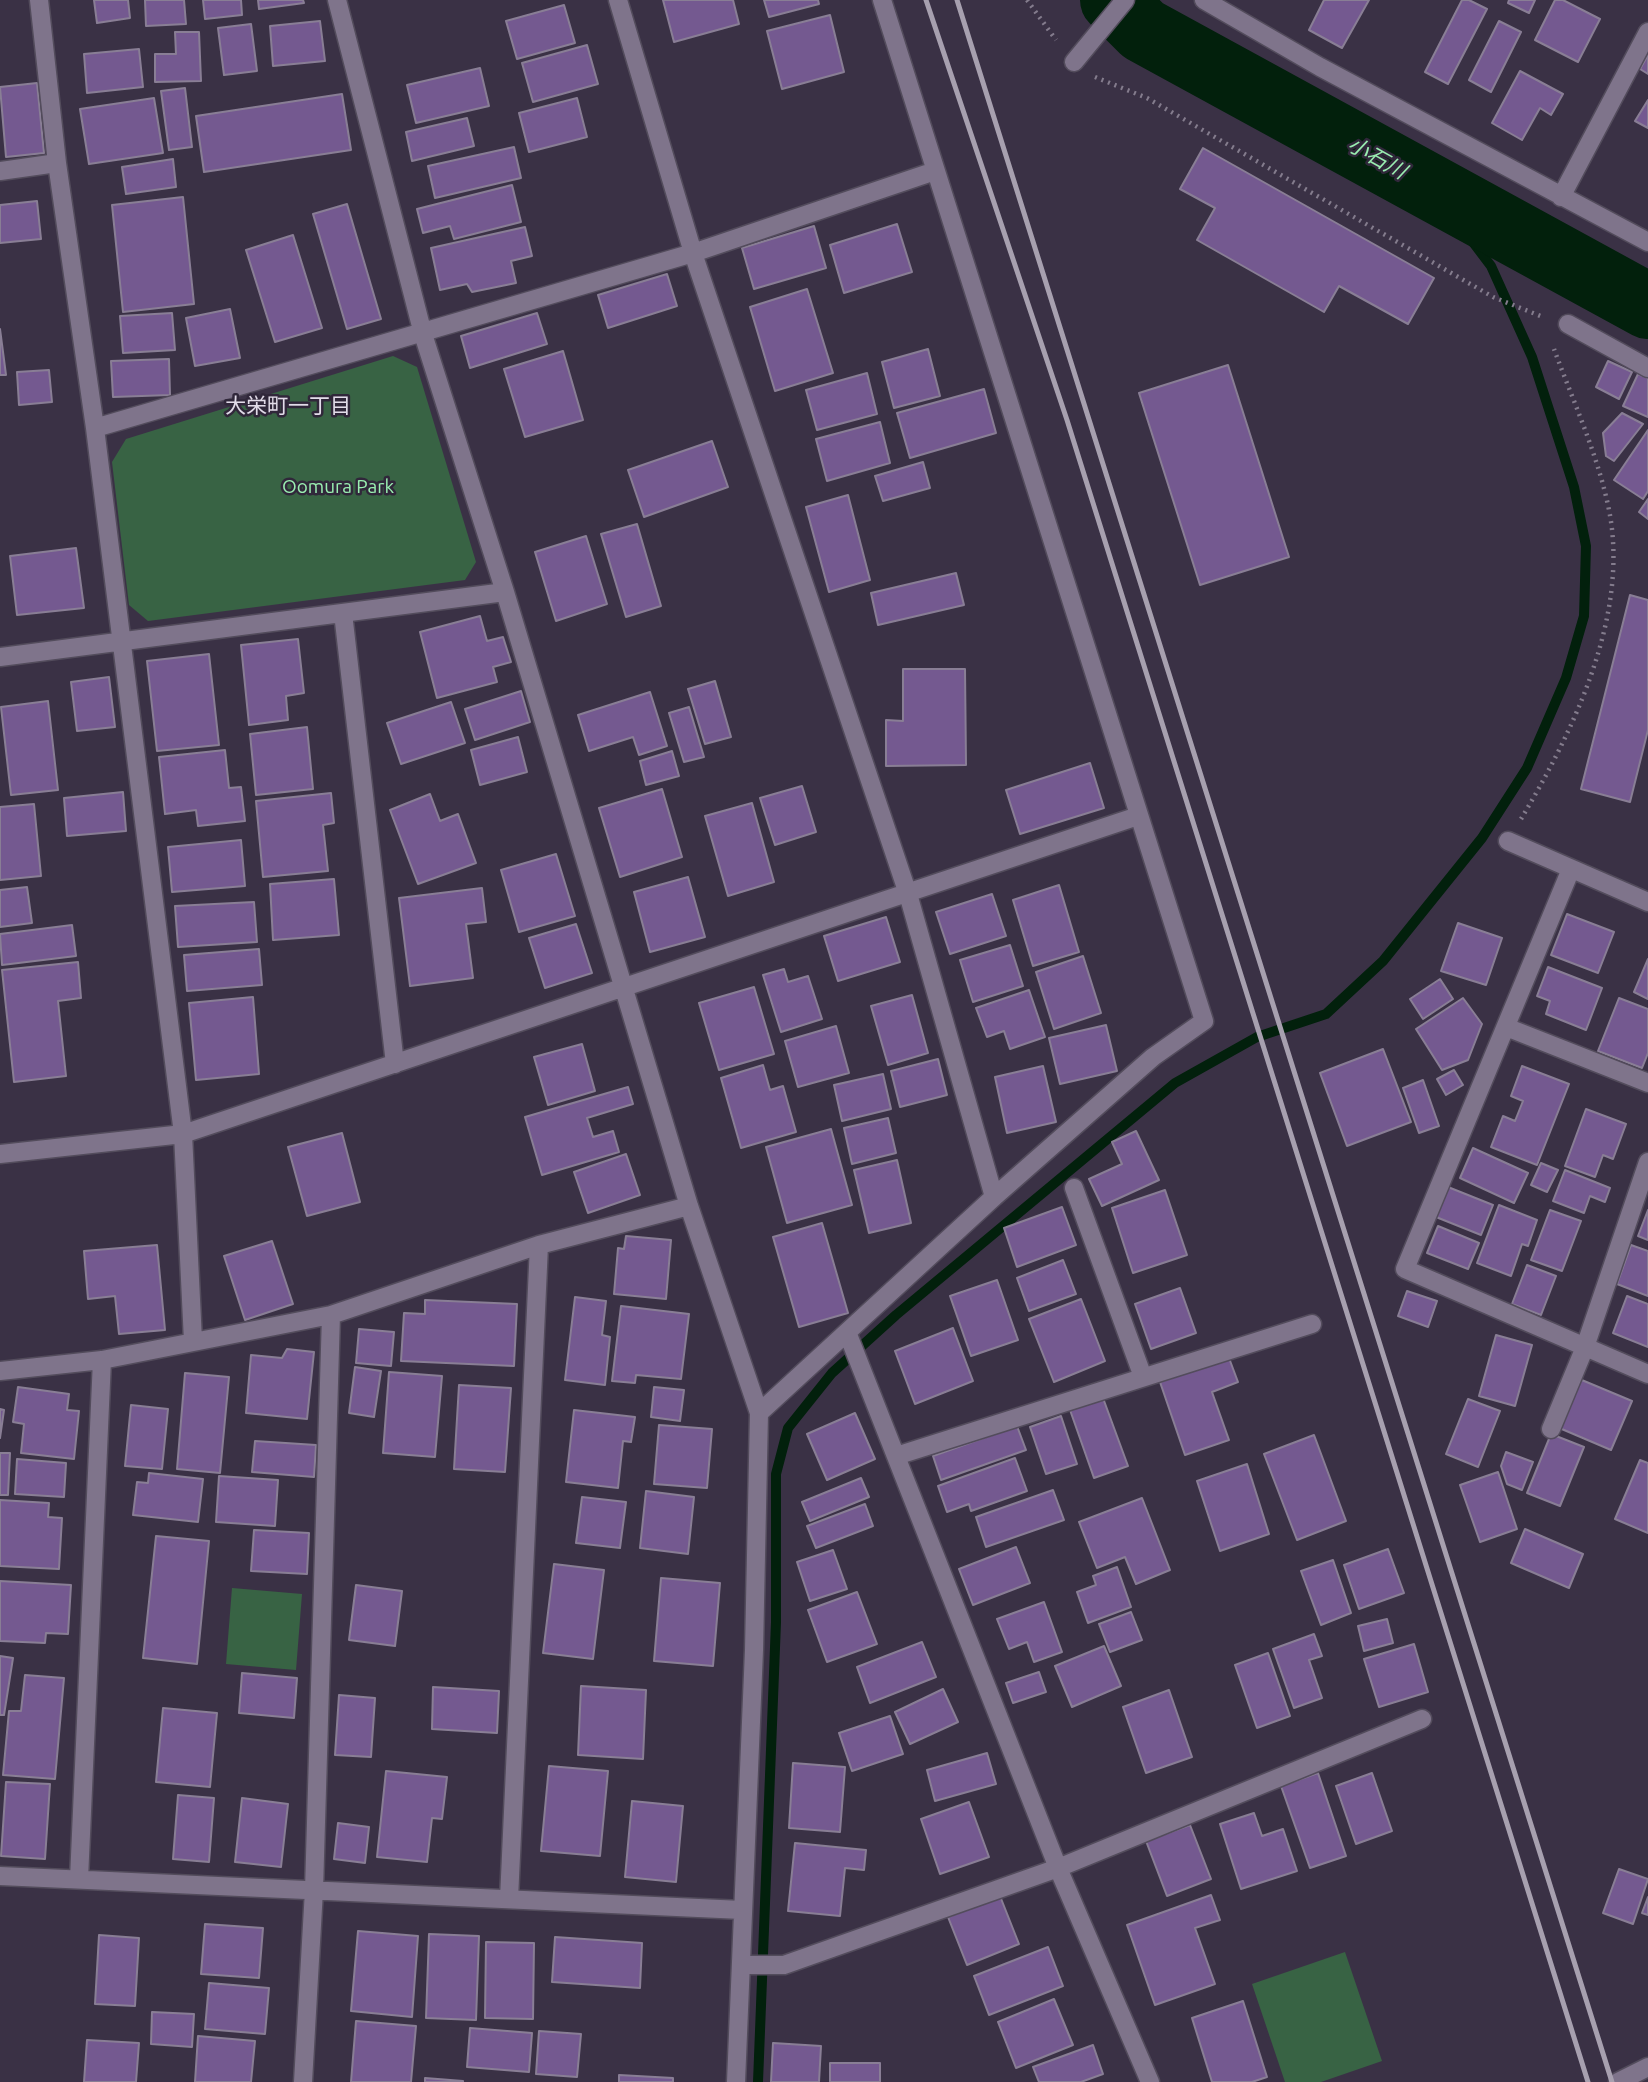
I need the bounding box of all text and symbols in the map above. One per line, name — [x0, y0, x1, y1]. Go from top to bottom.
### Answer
water label: 小石川 — [1343, 132, 1411, 184]
district label: 大栄町一丁目 — [225, 393, 351, 419]
park label: Oomura Park — [282, 476, 394, 498]

